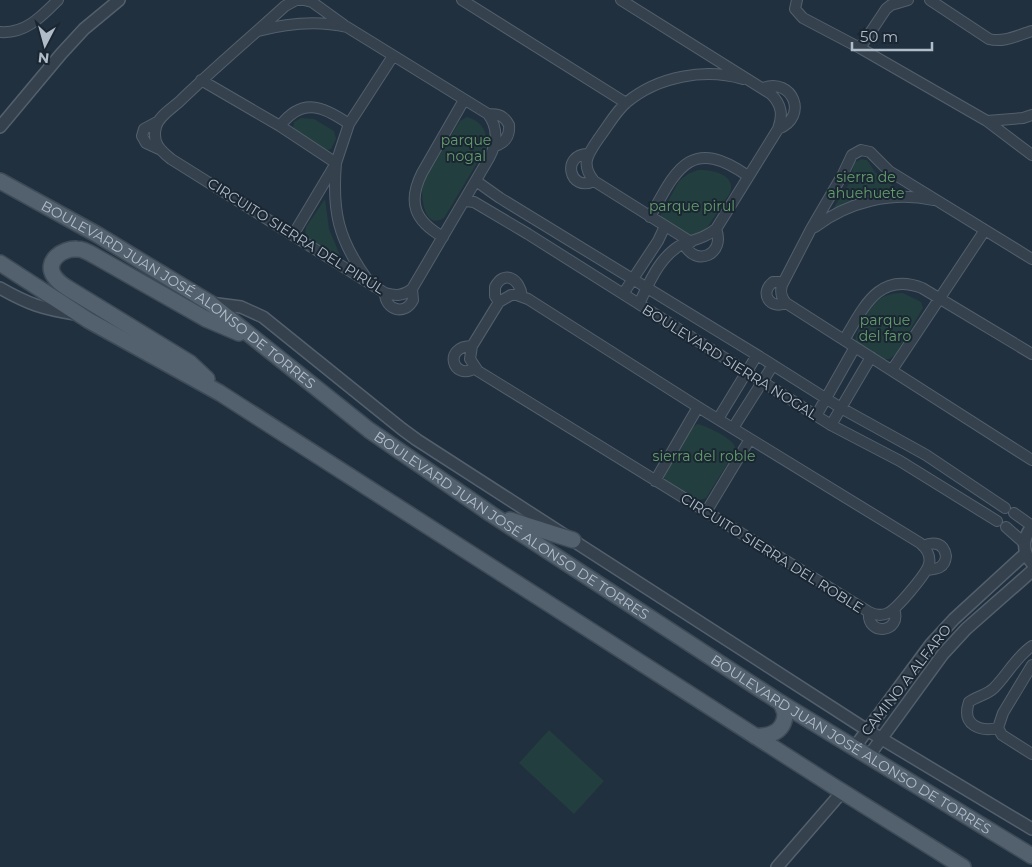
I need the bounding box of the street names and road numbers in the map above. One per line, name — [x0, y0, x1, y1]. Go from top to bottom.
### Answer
street label: CIRCUITO SIERRA DEL PIRÚL — [204, 174, 389, 298]
street label: BOULEVARD JUAN JOSÉ ALONSO DE TORRES — [38, 197, 319, 393]
street label: BOULEVARD SIERRA NOGAL — [639, 300, 822, 424]
street label: BOULEVARD JUAN JOSÉ ALONSO DE TORRES — [371, 427, 652, 624]
street label: CIRCUITO SIERRA DEL ROBLE — [677, 489, 867, 617]
street label: CAMINO A ALFARO — [857, 621, 955, 739]
street label: BOULEVARD JUAN JOSÉ ALONSO DE TORRES — [707, 651, 995, 838]

